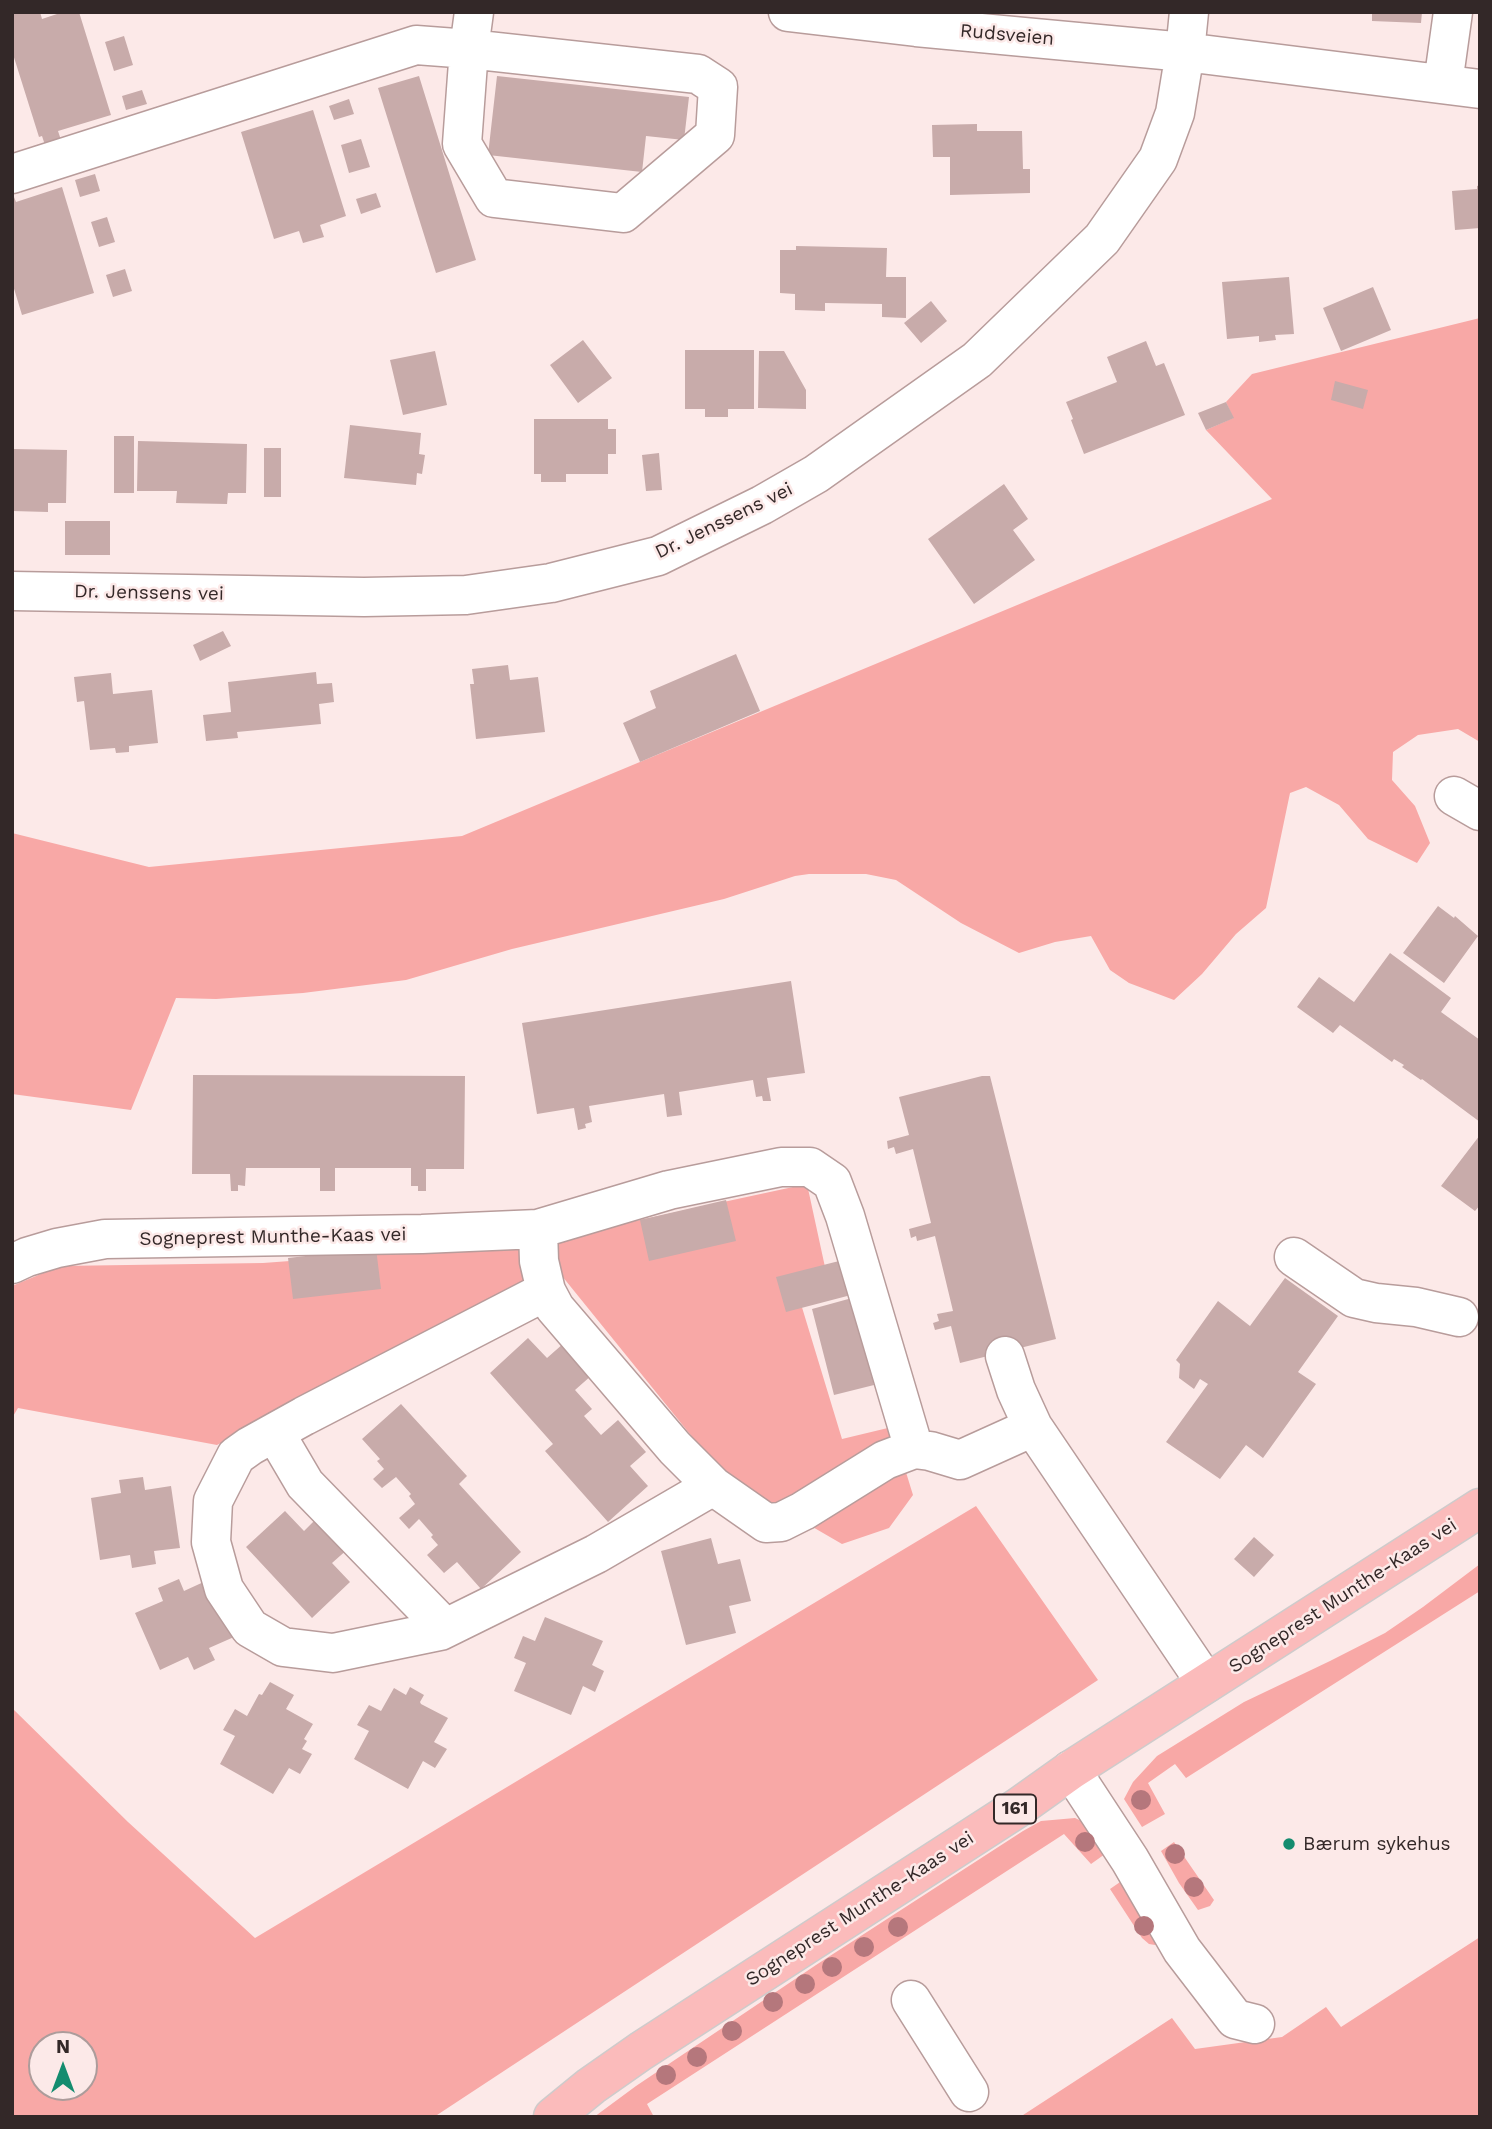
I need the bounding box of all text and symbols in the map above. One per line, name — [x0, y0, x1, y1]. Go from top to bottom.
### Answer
street label: Rudsveien — [959, 20, 1055, 50]
street label: Dr. Jenssens vei — [652, 478, 796, 564]
street label: Dr. Jenssens vei — [74, 580, 224, 606]
street label: Sogneprest Munthe-Kaas vei — [139, 1223, 407, 1251]
street label: Sogneprest Munthe-Kaas vei — [1225, 1514, 1461, 1678]
road number: 161 — [994, 1795, 1036, 1824]
street label: Sogneprest Munthe-Kaas vei — [742, 1827, 978, 1991]
place label: Bærum sykehus — [1303, 1833, 1451, 1855]
marker: Bærum sykehus — [1281, 1836, 1297, 1852]
north arrow — [28, 2031, 98, 2101]
text: N — [56, 2035, 70, 2058]

